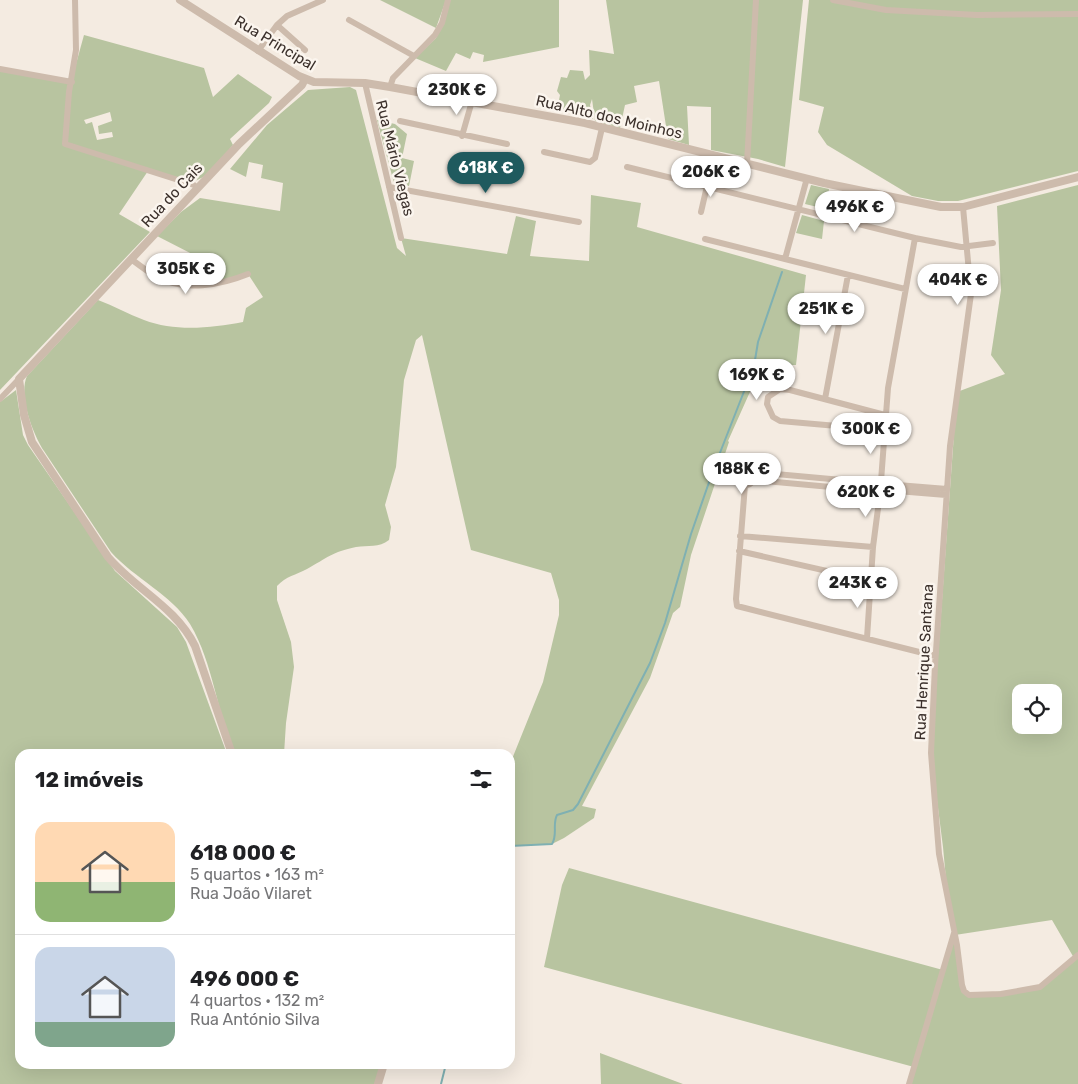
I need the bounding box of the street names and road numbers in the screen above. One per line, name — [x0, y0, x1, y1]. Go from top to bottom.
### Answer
street label: Rua Principal — [231, 12, 319, 74]
street label: Rua Alto dos Moinhos — [534, 91, 684, 143]
street label: Rua Mário Viegas — [372, 98, 418, 218]
street label: Rua do Cais — [138, 159, 207, 231]
street label: Rua Henrique Santana — [911, 583, 937, 741]

